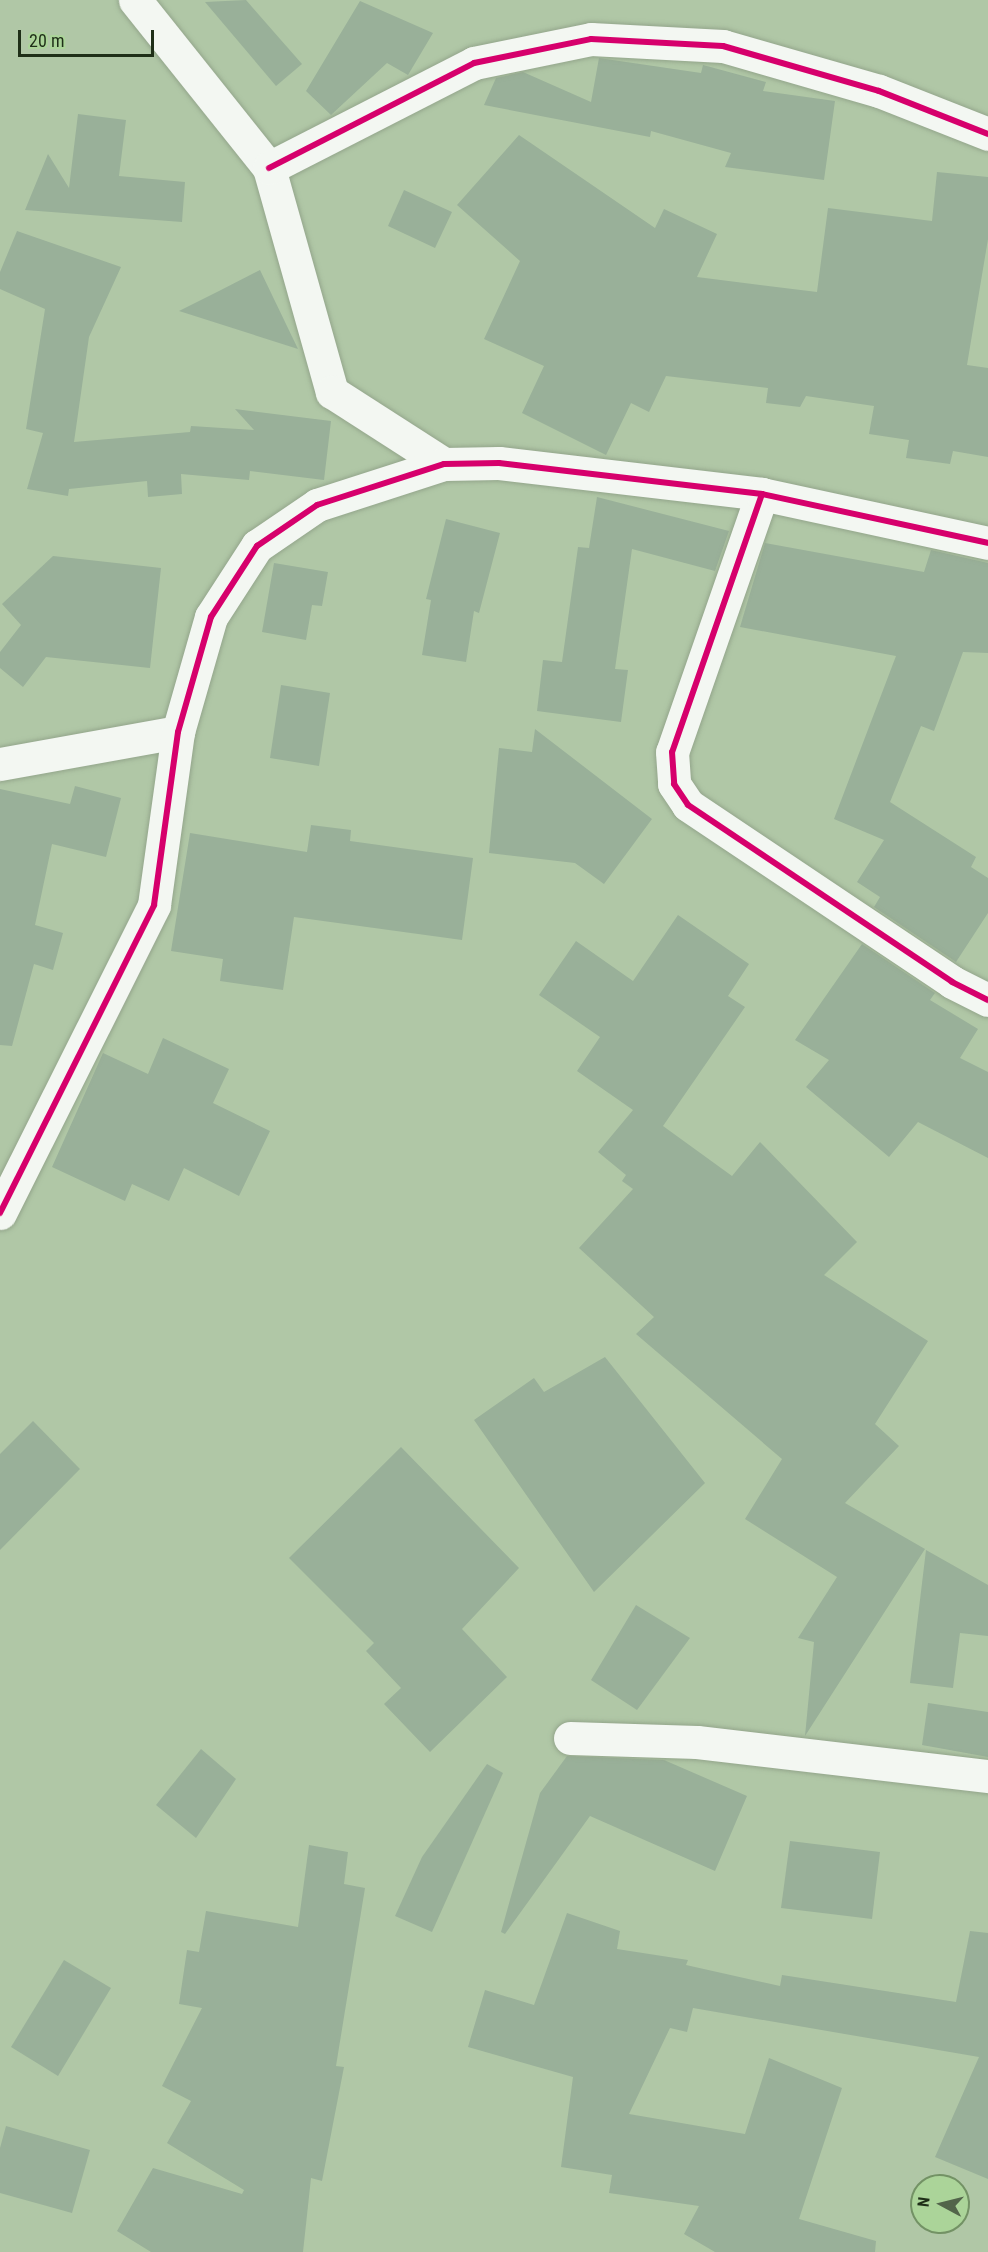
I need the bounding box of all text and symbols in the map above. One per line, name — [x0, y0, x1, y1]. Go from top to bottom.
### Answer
scale bar — [21, 18, 158, 56]
text: 20 m — [29, 30, 64, 51]
north arrow — [910, 2174, 970, 2234]
text: N — [914, 2196, 934, 2208]

